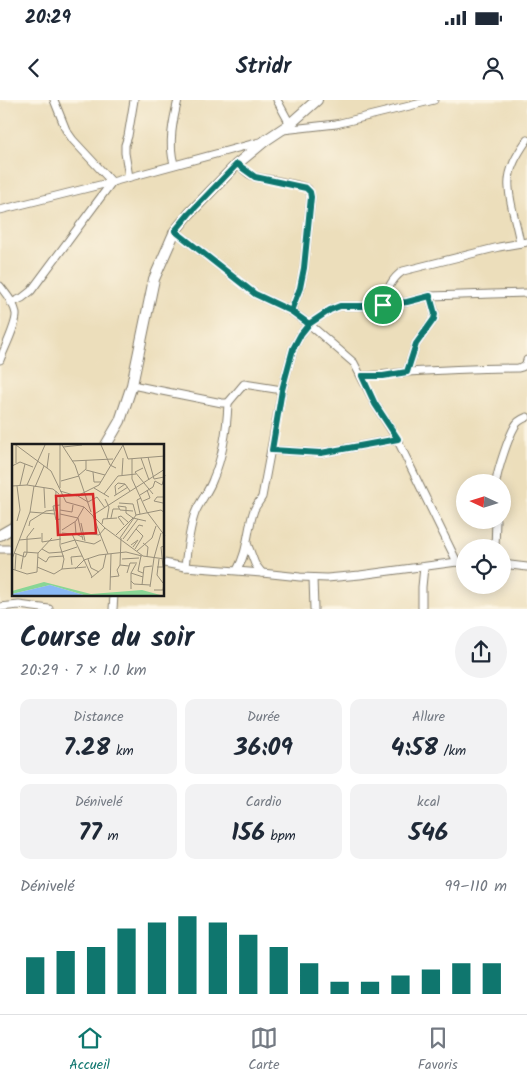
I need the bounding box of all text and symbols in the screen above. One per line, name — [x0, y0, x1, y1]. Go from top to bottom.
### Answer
text: 20:29 — [25, 3, 71, 33]
text: Stridr — [236, 50, 291, 85]
icon: back — [20, 54, 48, 82]
icon: person — [479, 54, 507, 82]
pin — [362, 284, 404, 326]
icon: arrive — [369, 291, 397, 319]
inset map — [12, 444, 165, 597]
north arrow — [456, 474, 511, 529]
map controls — [456, 474, 511, 594]
button: locate — [456, 539, 511, 594]
text: Course du soir — [20, 616, 194, 661]
button: share — [455, 626, 507, 678]
text: 20:29 · 7 × 1.0 km — [20, 658, 146, 683]
text: Distance — [73, 706, 124, 728]
text: Durée — [247, 706, 280, 728]
text: Allure — [412, 706, 445, 728]
text: 7.28 — [63, 728, 110, 768]
text: 36:09 — [234, 728, 293, 768]
text: 4:58 — [391, 728, 438, 768]
text: km — [110, 740, 134, 762]
text: /km — [438, 740, 466, 762]
text: Dénivelé — [75, 791, 122, 813]
text: Cardio — [245, 791, 282, 813]
text: kcal — [417, 791, 440, 813]
text: 77 — [78, 813, 102, 853]
text: 156 — [231, 813, 265, 853]
text: 546 — [409, 813, 448, 853]
text: m — [102, 825, 119, 847]
text: bpm — [265, 825, 296, 847]
text: Dénivelé — [20, 874, 75, 899]
text: 99–110 m — [444, 874, 507, 899]
tab: Accueil — [69, 1024, 110, 1076]
tab: Carte — [248, 1024, 279, 1076]
tab: Favoris — [418, 1024, 458, 1076]

